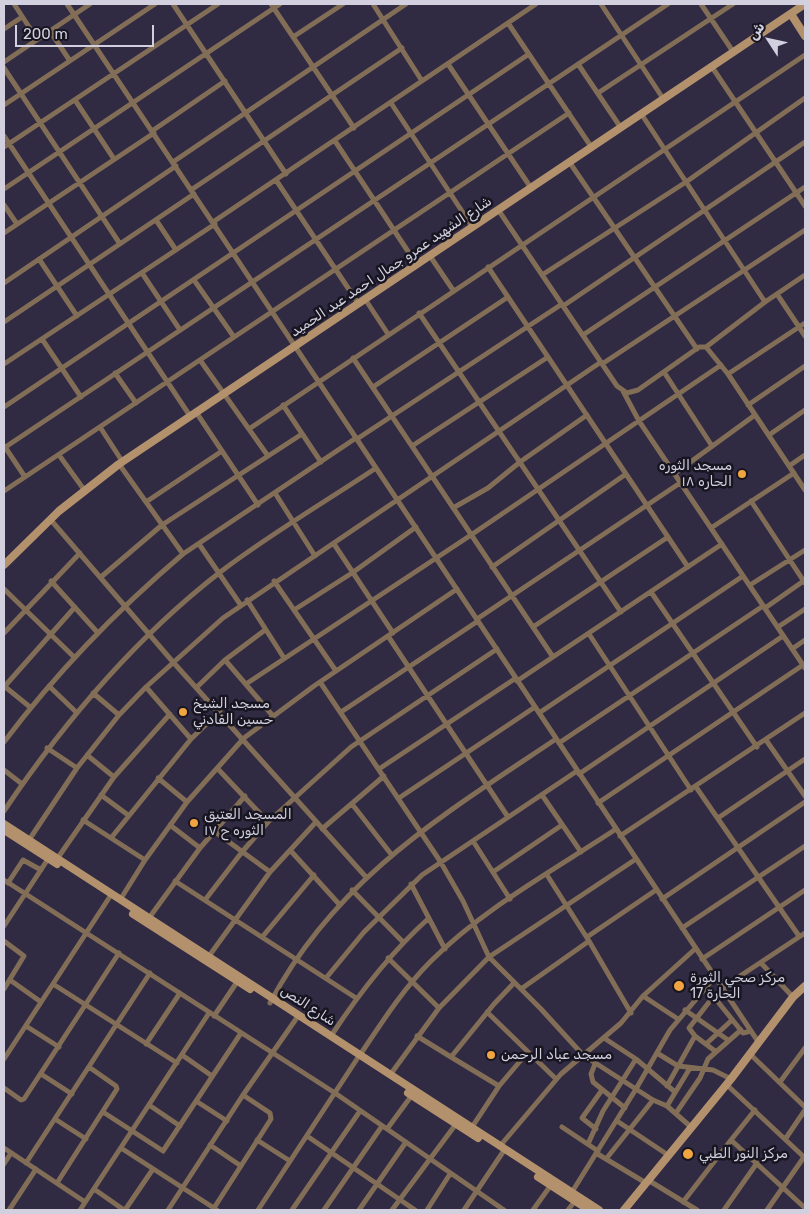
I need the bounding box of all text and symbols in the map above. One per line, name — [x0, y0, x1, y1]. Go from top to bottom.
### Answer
scale bar — [18, 15, 156, 47]
north arrow — [744, 15, 794, 65]
text: ش — [744, 19, 768, 43]
text: 200 m — [23, 25, 68, 43]
street label: شارع الشهيد عمرو جمال احمد عبد الحميد — [287, 193, 495, 341]
place label: مسجد الثوره الحاره ١٨ — [659, 458, 732, 491]
marker: مسجد الثوره الحاره ١٨ — [736, 468, 748, 480]
place label: مسجد الشيخ حسين الفادني — [193, 696, 273, 729]
marker: مسجد الشيخ حسين الفادني — [177, 706, 189, 718]
place label: المسجد العتيق الثوره ح ١٧ — [204, 807, 292, 840]
marker: المسجد العتيق الثوره ح ١٧ — [188, 817, 200, 829]
place label: مركز صحي الثورة الحارة 17 — [690, 970, 785, 1002]
marker: مركز صحي الثورة الحارة 17 — [672, 979, 686, 993]
street label: شارع النص — [277, 982, 339, 1030]
place label: مسجد عباد الرحمن — [501, 1047, 612, 1063]
marker: مسجد عباد الرحمن — [485, 1049, 497, 1061]
place label: مركز النور الطبي — [699, 1146, 788, 1162]
marker: مركز النور الطبي — [681, 1147, 695, 1161]

